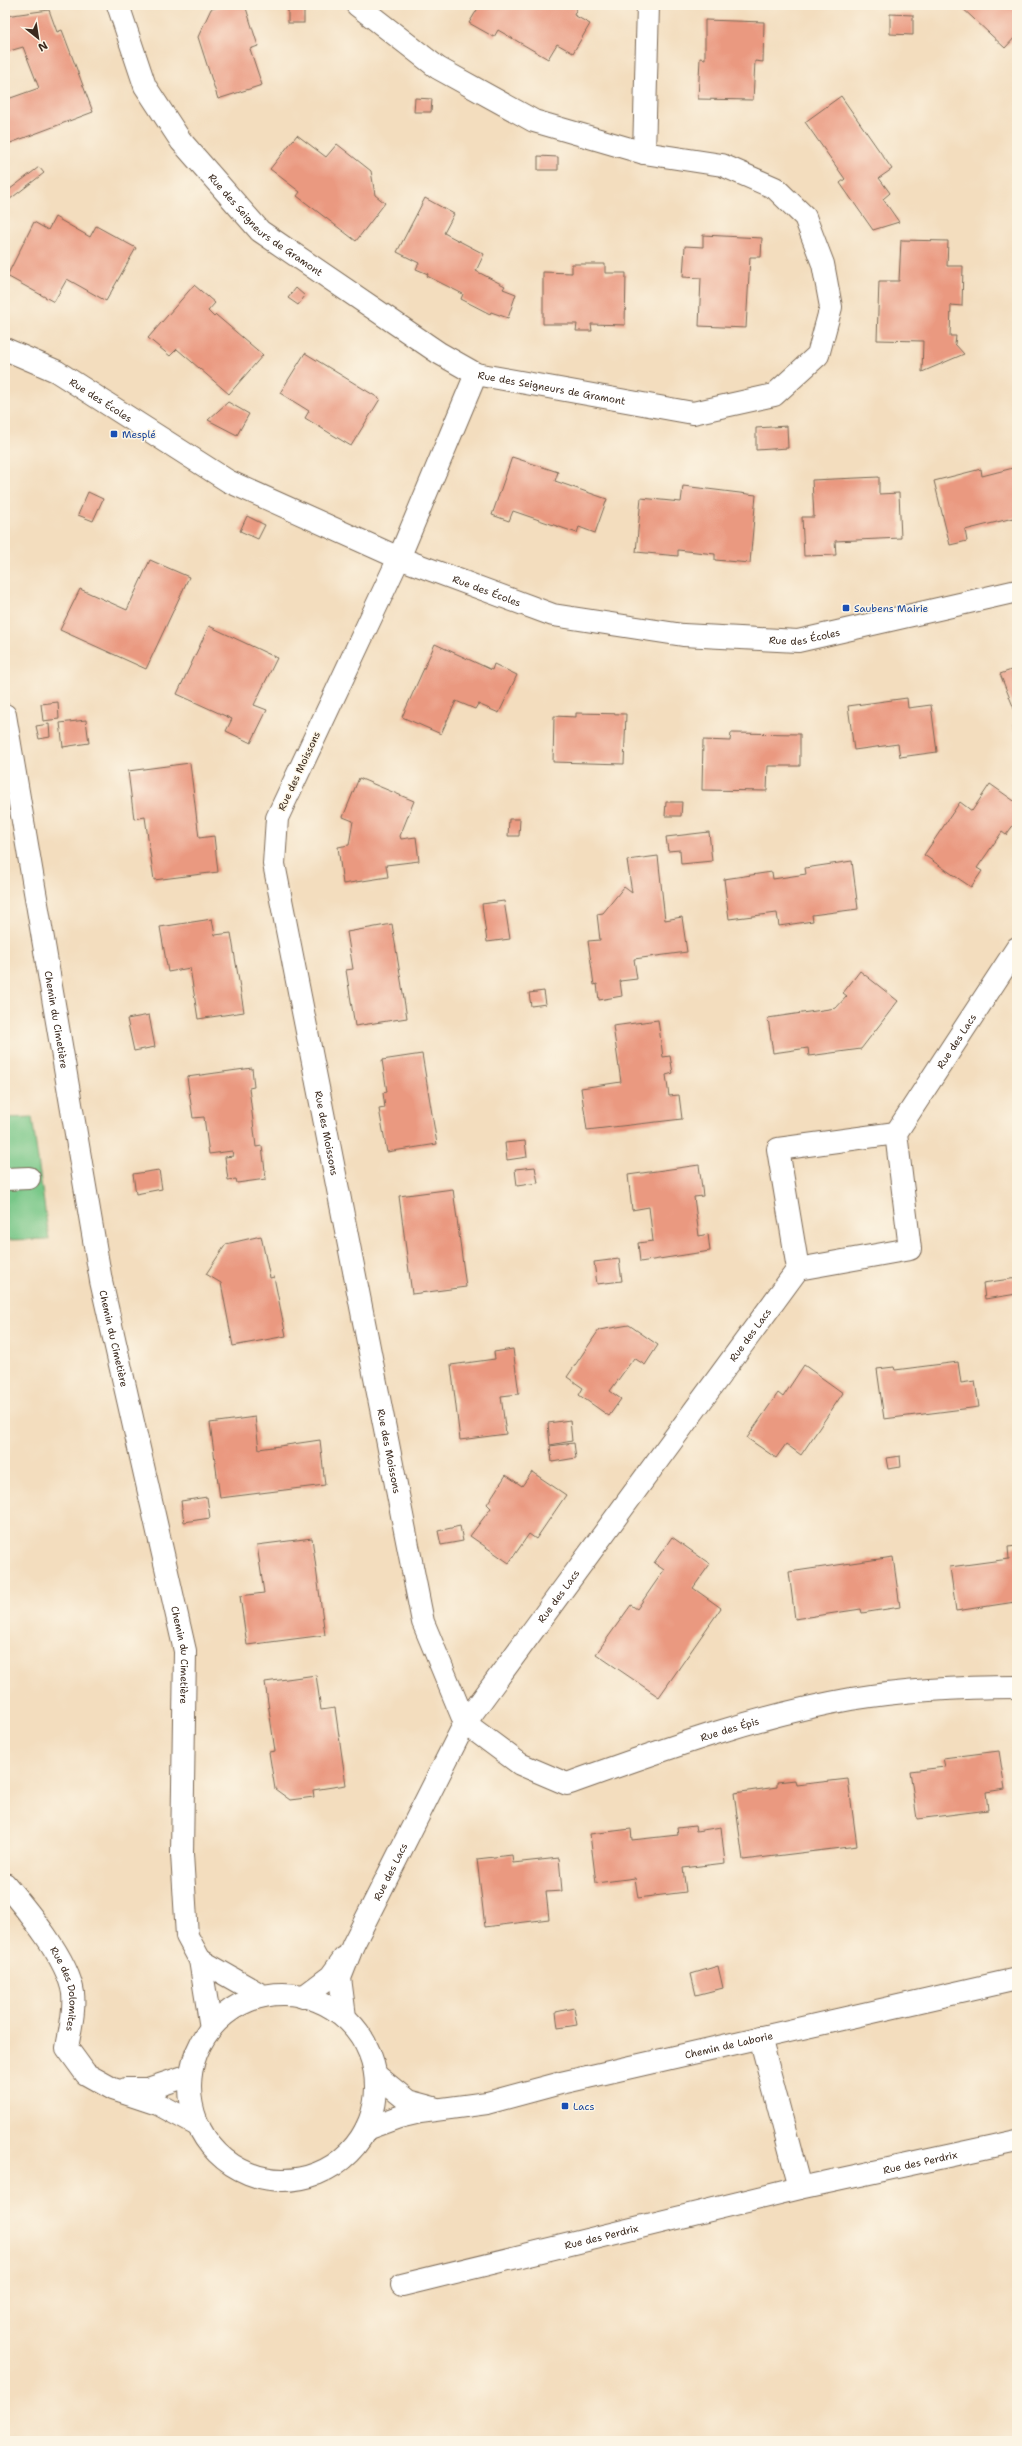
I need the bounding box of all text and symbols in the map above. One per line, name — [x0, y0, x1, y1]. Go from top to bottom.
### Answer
north arrow — [18, 18, 58, 58]
text: N — [35, 38, 50, 55]
street label: Rue des Seigneurs de Gramont — [206, 171, 326, 279]
street label: Rue des Seigneurs de Gramont — [477, 368, 627, 407]
street label: Rue des Écoles — [67, 375, 135, 425]
place label: Mesplé — [122, 428, 156, 441]
marker: Mesplé — [109, 429, 119, 439]
street label: Rue des Écoles — [451, 572, 523, 609]
place label: Saubens Mairie — [854, 602, 929, 615]
marker: Saubens Mairie — [841, 603, 851, 613]
street label: Rue des Écoles — [769, 625, 841, 648]
street label: Rue des Moissons — [275, 729, 323, 813]
street label: Chemin du Cimetière — [42, 970, 71, 1070]
street label: Rue des Lacs — [933, 1011, 979, 1071]
street label: Rue des Moissons — [312, 1089, 342, 1177]
street label: Chemin du Cimetière — [97, 1289, 131, 1388]
street label: Rue des Lacs — [726, 1305, 774, 1364]
street label: Rue des Moissons — [375, 1407, 404, 1495]
street label: Rue des Lacs — [534, 1567, 582, 1625]
street label: Chemin du Cimetière — [168, 1605, 192, 1704]
street label: Rue des Épis — [699, 1714, 760, 1744]
street label: Rue des Lacs — [370, 1840, 410, 1903]
street label: Rue des Dolomites — [48, 1944, 80, 2033]
street label: Chemin de Laborie — [683, 2028, 774, 2061]
place label: Lacs — [573, 2100, 594, 2113]
marker: Lacs — [560, 2101, 570, 2111]
street label: Rue des Perdrix — [882, 2148, 958, 2176]
street label: Rue des Perdrix — [563, 2221, 639, 2252]

